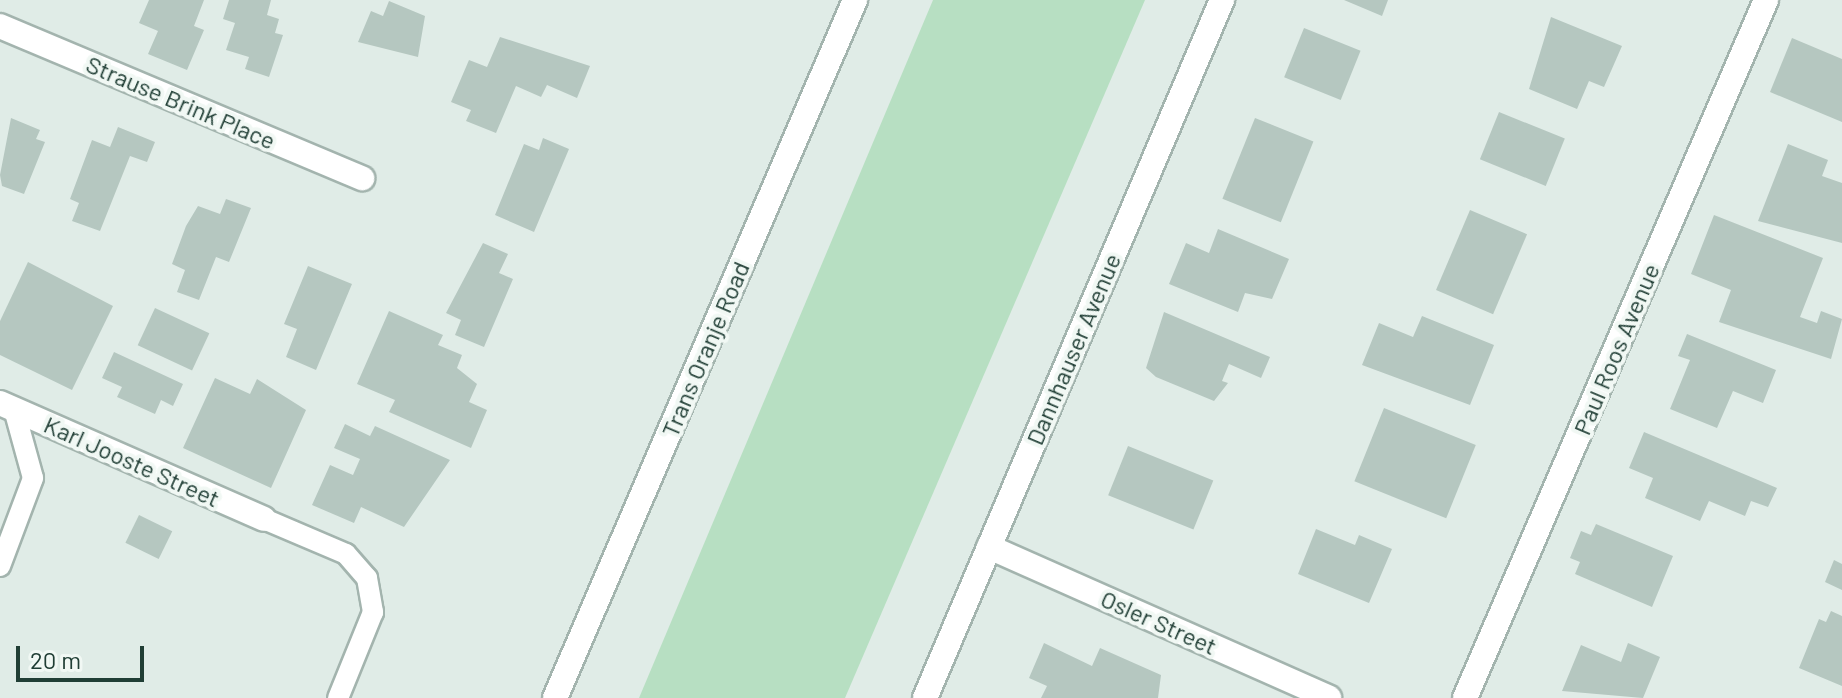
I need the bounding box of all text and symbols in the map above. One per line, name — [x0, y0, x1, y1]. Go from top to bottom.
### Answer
street label: Strause Brink Place — [82, 49, 280, 155]
street label: Dannhauser Avenue — [1020, 249, 1126, 449]
street label: Trans Oranje Road — [655, 257, 755, 441]
street label: Paul Roos Avenue — [1567, 259, 1665, 439]
street label: Karl Jooste Street — [40, 409, 224, 513]
street label: Osler Street — [1097, 584, 1221, 660]
scale bar — [20, 630, 148, 680]
text: 20 m — [30, 645, 81, 674]

